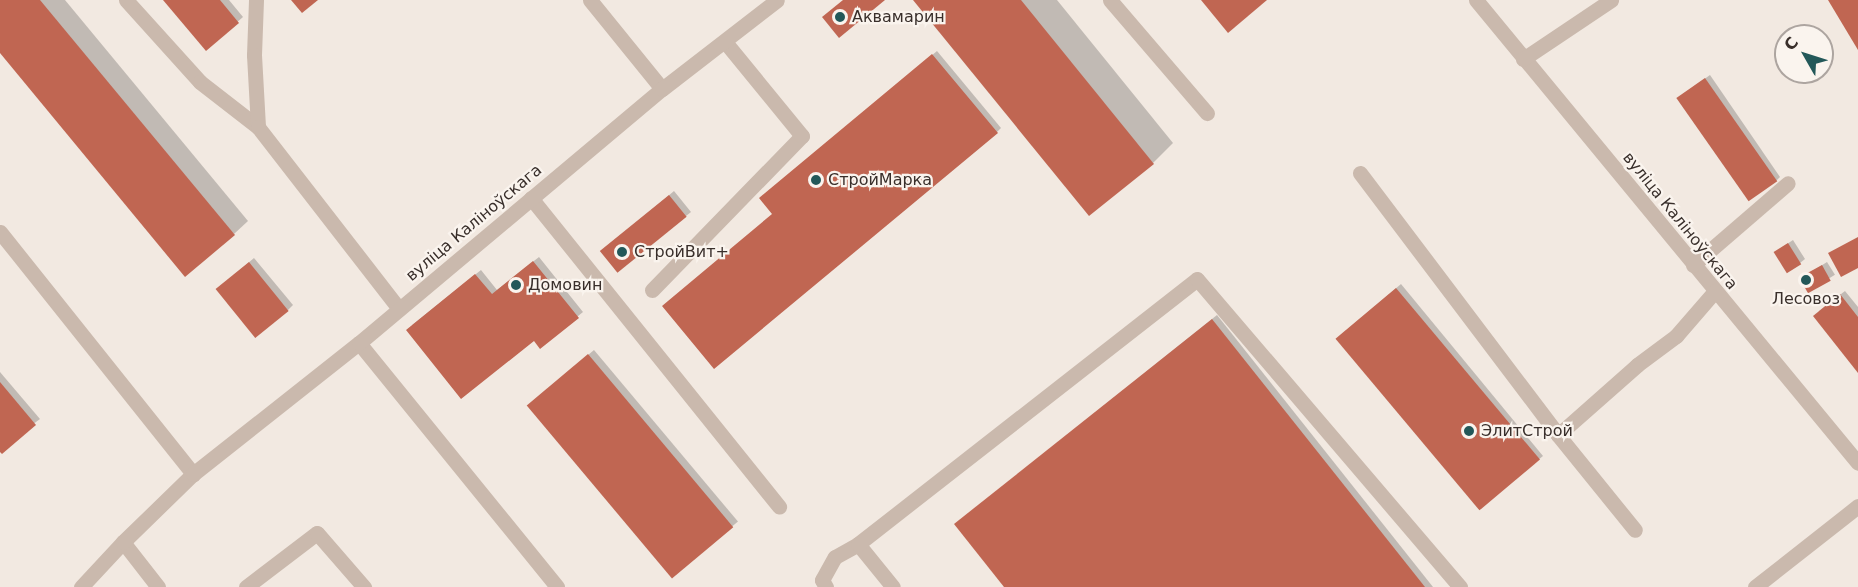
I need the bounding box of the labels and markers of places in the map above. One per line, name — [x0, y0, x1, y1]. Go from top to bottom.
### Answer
place label: Аквамарин — [852, 7, 945, 27]
marker: Аквамарин — [833, 10, 847, 24]
place label: СтройМарка — [828, 170, 932, 190]
marker: СтройМарка — [809, 173, 823, 187]
place label: СтройВит+ — [634, 242, 729, 262]
marker: СтройВит+ — [615, 245, 629, 259]
marker: Лесовоз — [1799, 273, 1813, 287]
place label: Домовин — [528, 275, 602, 295]
marker: Домовин — [509, 278, 523, 292]
place label: Лесовоз — [1772, 289, 1840, 309]
place label: ЭлитСтрой — [1481, 421, 1573, 441]
marker: ЭлитСтрой — [1462, 424, 1476, 438]

